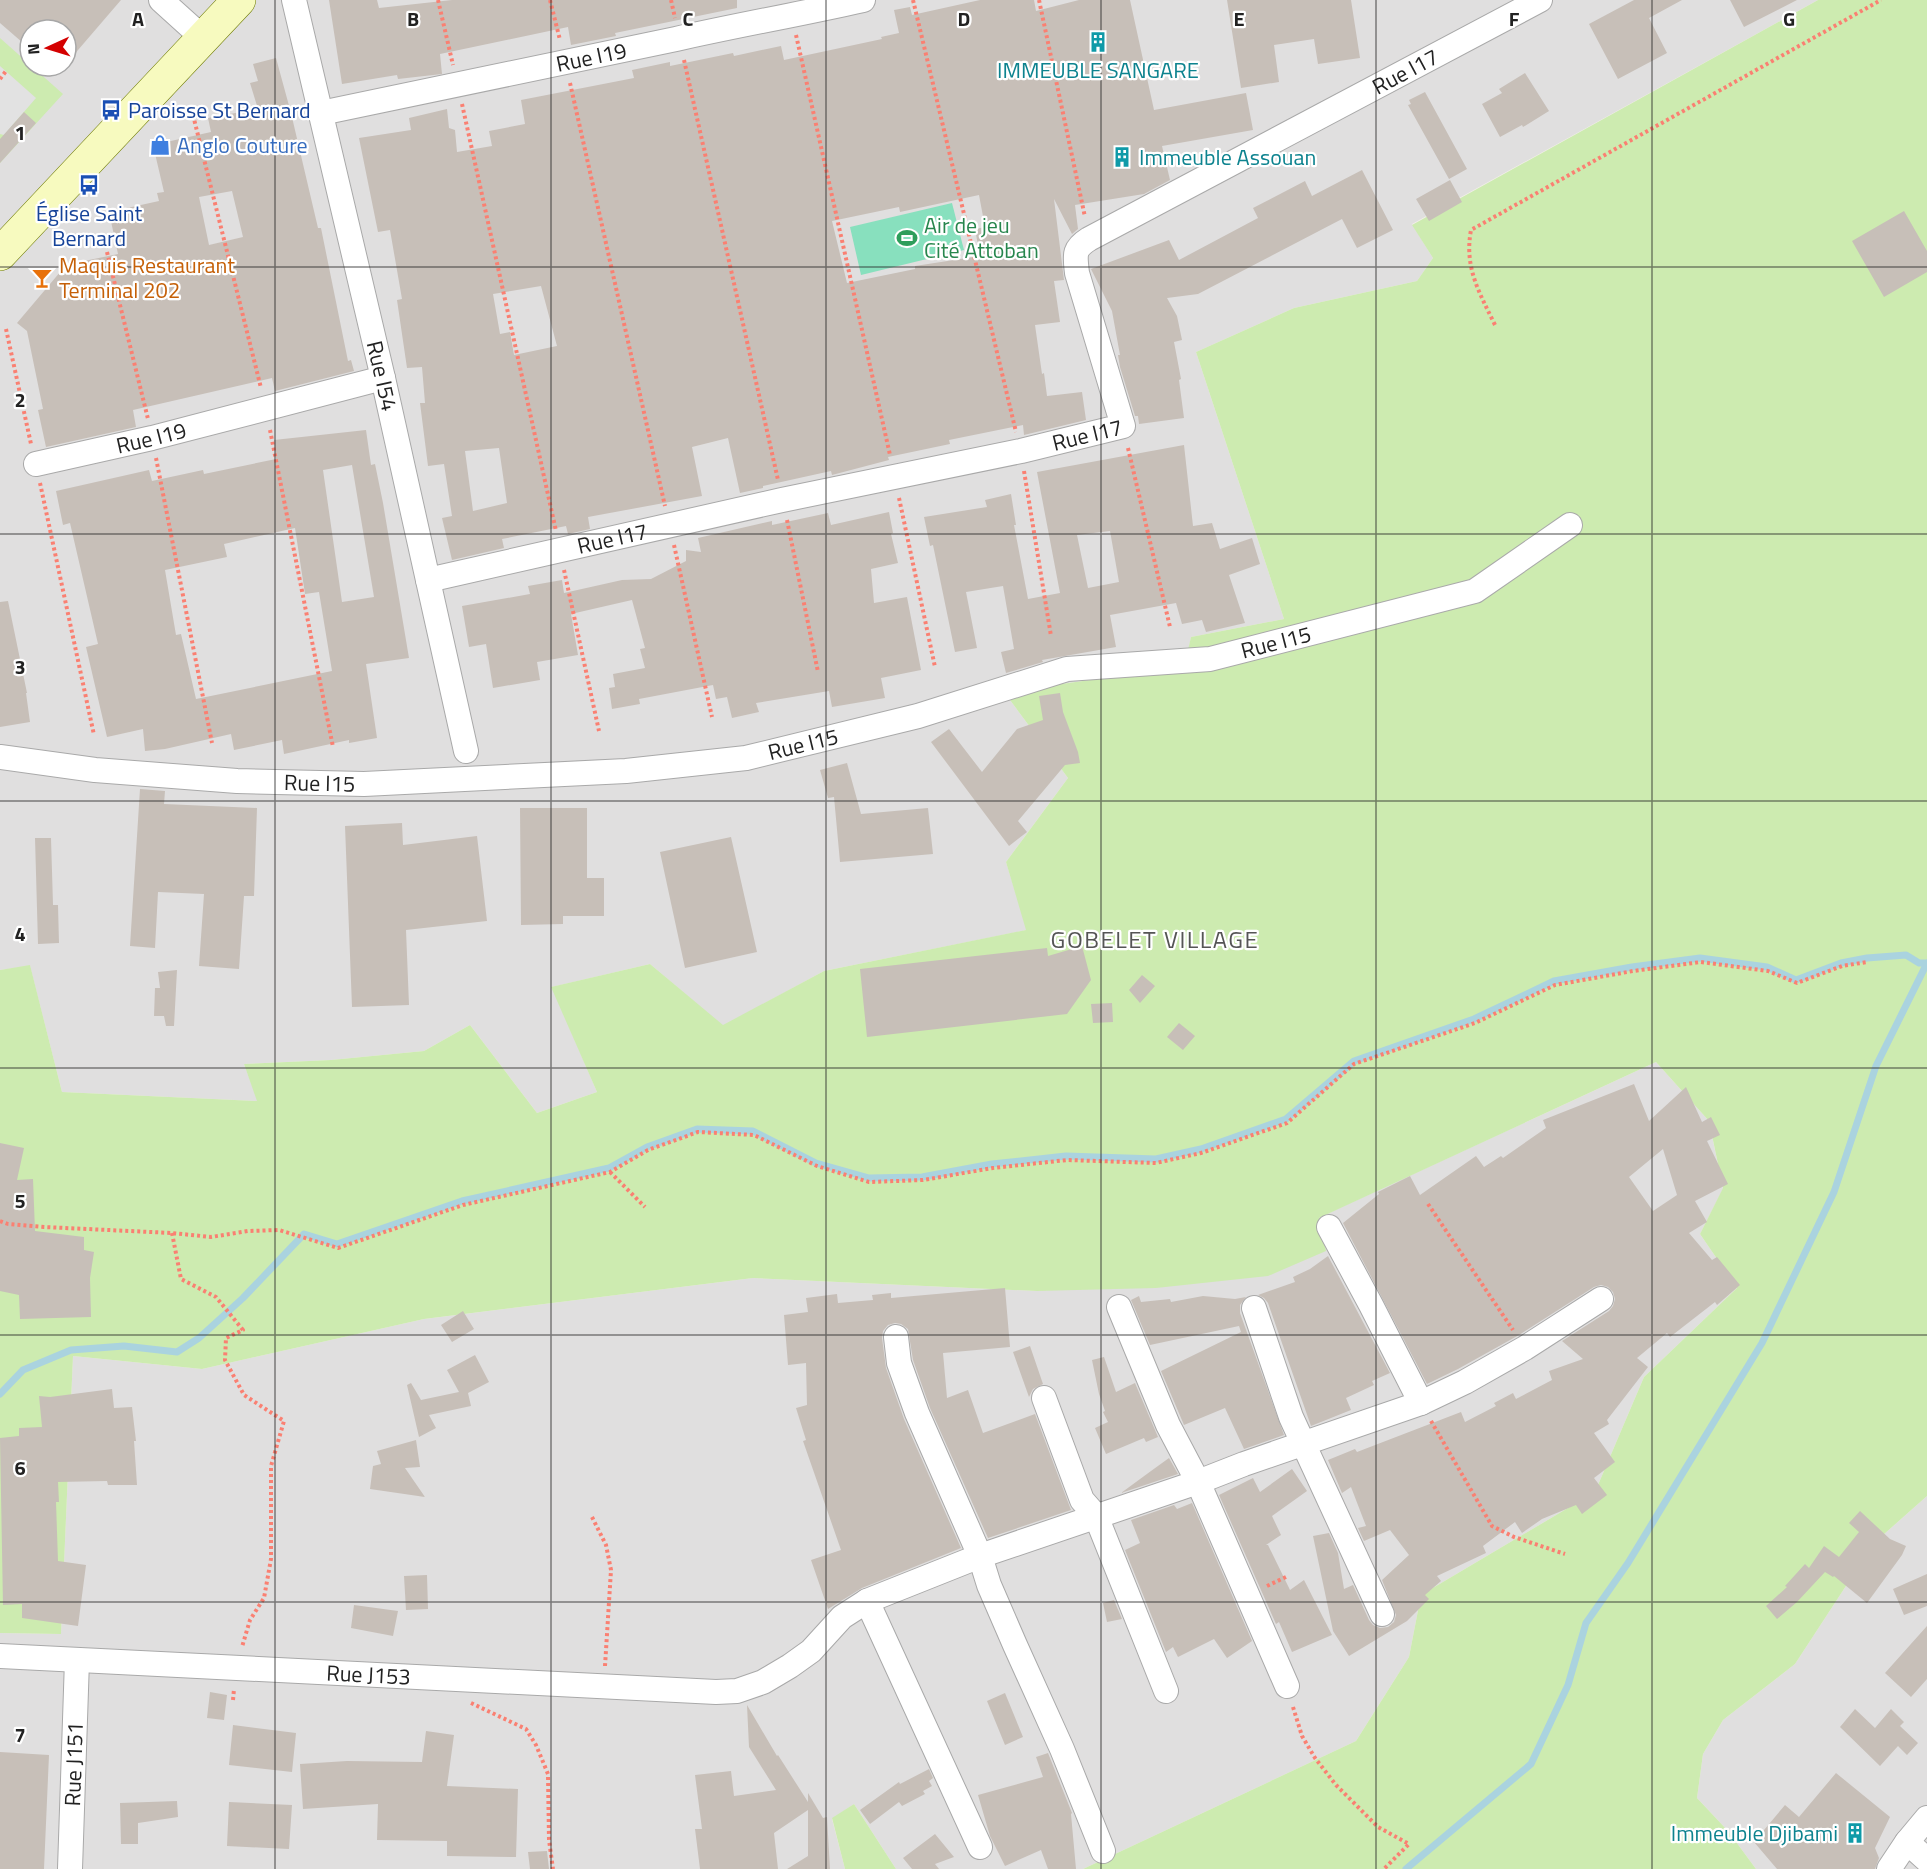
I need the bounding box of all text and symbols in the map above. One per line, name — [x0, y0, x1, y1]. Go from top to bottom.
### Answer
text: A — [132, 3, 144, 34]
text: B — [407, 3, 419, 34]
text: C — [683, 3, 694, 34]
text: D — [958, 3, 970, 34]
text: E — [1233, 3, 1245, 34]
text: F — [1509, 3, 1520, 34]
text: G — [1783, 3, 1795, 34]
north arrow — [18, 18, 78, 78]
building icon: IMMEUBLE SANGARE — [1086, 30, 1110, 54]
street label: Rue I19 — [553, 33, 630, 81]
street label: Rue I17 — [1366, 40, 1445, 103]
text: N — [21, 43, 45, 55]
place label: IMMEUBLE SANGARE — [997, 53, 1199, 87]
place label: Paroisse St Bernard — [128, 93, 311, 127]
bus stop icon: Paroisse St Bernard — [99, 98, 123, 122]
text: 1 — [14, 117, 26, 148]
place label: Anglo Couture — [177, 128, 308, 162]
shop icon: Anglo Couture — [148, 133, 172, 157]
place label: Immeuble Assouan — [1139, 140, 1316, 174]
building icon: Immeuble Assouan — [1110, 145, 1134, 169]
bus stop icon: Église Saint Bernard — [77, 173, 101, 197]
place label: Église Saint Bernard — [36, 196, 143, 255]
place label: Air de jeu Cité Attoban — [924, 208, 1039, 267]
sports icon: Air de jeu Cité Attoban — [895, 226, 919, 250]
place label: Maquis Restaurant Terminal 202 — [59, 248, 235, 307]
bar icon: Maquis Restaurant Terminal 202 — [30, 266, 54, 290]
street label: Rue I54 — [358, 337, 407, 414]
text: 2 — [14, 384, 26, 415]
street label: Rue I17 — [1049, 410, 1126, 460]
street label: Rue I19 — [113, 413, 190, 463]
street label: Rue I17 — [574, 514, 651, 563]
street label: Rue I15 — [1237, 617, 1315, 667]
text: 3 — [14, 651, 26, 682]
street label: Rue I15 — [764, 719, 842, 769]
street label: Rue I15 — [284, 765, 356, 801]
text: 4 — [14, 918, 26, 949]
district label: GOBELET VILLAGE — [1051, 921, 1259, 957]
text: 5 — [14, 1185, 26, 1216]
text: 6 — [14, 1452, 26, 1483]
street label: Rue J153 — [325, 1655, 412, 1694]
text: 7 — [14, 1719, 26, 1750]
street label: Rue J151 — [55, 1721, 92, 1807]
place label: Immeuble Djibami — [1671, 1816, 1838, 1850]
building icon: Immeuble Djibami — [1843, 1821, 1867, 1845]

